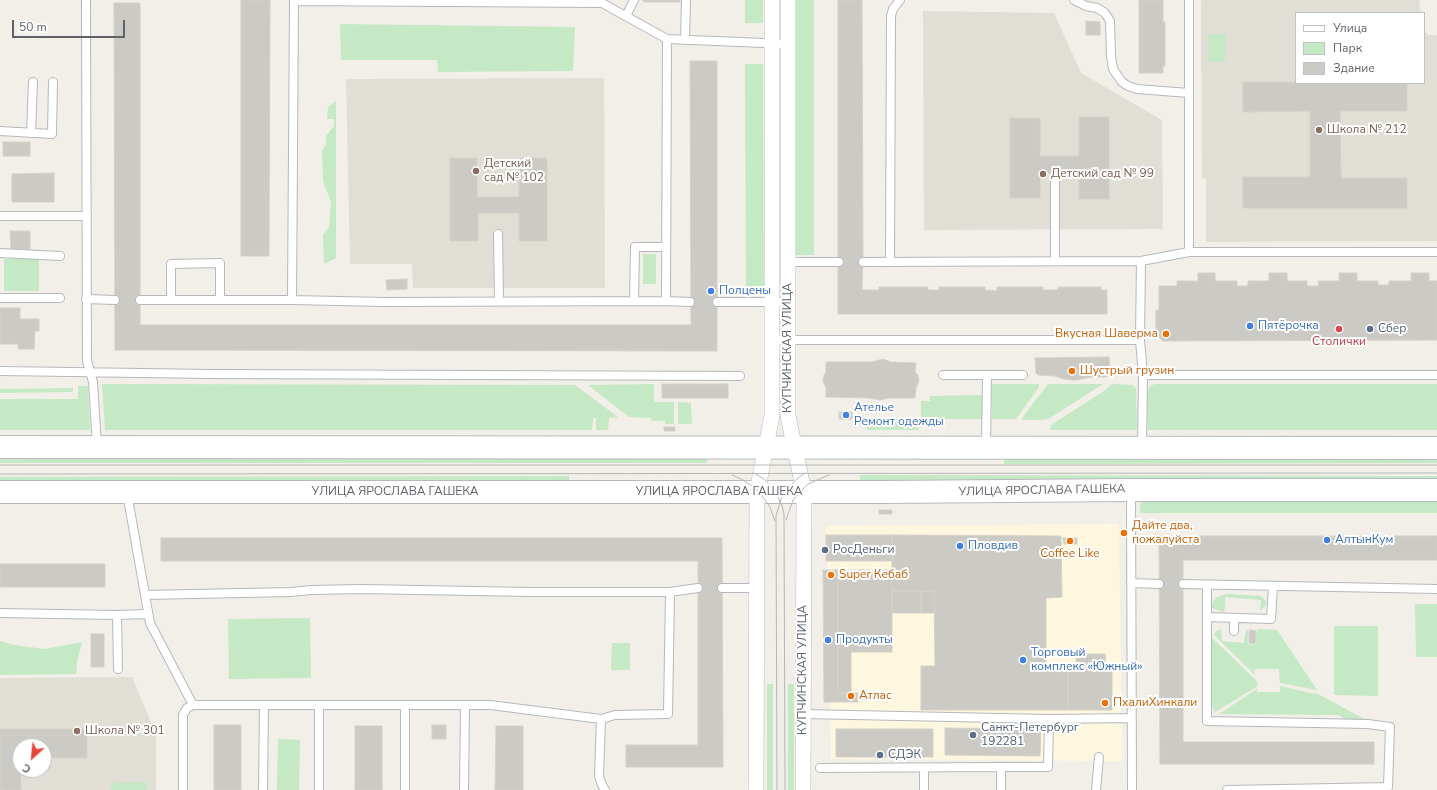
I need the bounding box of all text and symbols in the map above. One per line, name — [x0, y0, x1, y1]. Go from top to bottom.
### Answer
scale bar — [14, 12, 127, 38]
legend — [1295, 12, 1425, 84]
text: 50 m — [19, 19, 47, 35]
text: Улица — [1333, 20, 1367, 36]
text: Парк — [1333, 40, 1362, 56]
text: Здание — [1333, 60, 1375, 76]
place label: Школа № 212 — [1327, 123, 1407, 137]
marker: Школа № 212 — [1314, 125, 1324, 135]
place label: Детский сад № 102 — [484, 157, 544, 185]
marker: Детский сад № 102 — [471, 166, 481, 176]
place label: Детский сад № 99 — [1051, 167, 1154, 181]
marker: Детский сад № 99 — [1038, 169, 1048, 179]
street label: КУПЧИНСКАЯ УЛИЦА — [781, 283, 795, 413]
place label: Полцены — [719, 284, 771, 298]
marker: Полцены — [706, 286, 716, 296]
place label: Пятёрочка — [1258, 319, 1319, 333]
marker: Пятёрочка — [1245, 321, 1255, 331]
place label: Сбер — [1378, 322, 1406, 336]
marker: Столички — [1334, 324, 1344, 334]
marker: Сбер — [1365, 324, 1375, 334]
place label: Вкусная Шаверма — [1055, 327, 1158, 341]
marker: Вкусная Шаверма — [1161, 329, 1171, 339]
place label: Столички — [1312, 335, 1366, 349]
place label: Шустрый грузин — [1080, 364, 1174, 378]
marker: Шустрый грузин — [1067, 366, 1077, 376]
place label: Ателье Ремонт одежды — [854, 401, 944, 429]
marker: Ателье Ремонт одежды — [841, 410, 851, 420]
street label: УЛИЦА ЯРОСЛАВА ГАШЕКА — [958, 482, 1126, 500]
street label: УЛИЦА ЯРОСЛАВА ГАШЕКА — [311, 485, 479, 499]
street label: УЛИЦА ЯРОСЛАВА ГАШЕКА — [635, 485, 803, 499]
place label: Дайте два, пожалуйста — [1132, 519, 1199, 547]
marker: Дайте два, пожалуйста — [1119, 528, 1129, 538]
place label: АлтынКум — [1335, 533, 1393, 547]
marker: АлтынКум — [1322, 535, 1332, 545]
marker: Coffee Like — [1065, 536, 1075, 546]
place label: Пловдив — [968, 539, 1018, 553]
marker: Пловдив — [955, 541, 965, 551]
place label: РосДеньги — [833, 543, 894, 557]
marker: РосДеньги — [820, 545, 830, 555]
place label: Coffee Like — [1040, 547, 1100, 561]
place label: Super Кебаб — [839, 568, 908, 582]
marker: Super Кебаб — [826, 570, 836, 580]
street label: КУПЧИНСКАЯ УЛИЦА — [796, 605, 810, 735]
place label: Продукты — [836, 633, 893, 647]
marker: Продукты — [823, 635, 833, 645]
place label: Торговый комплекс «Южный» — [1031, 646, 1142, 674]
marker: Торговый комплекс «Южный» — [1018, 655, 1028, 665]
place label: Атлас — [859, 689, 892, 703]
marker: Атлас — [846, 691, 856, 701]
place label: ПхалиХинкали — [1113, 696, 1197, 710]
marker: ПхалиХинкали — [1100, 698, 1110, 708]
place label: Санкт-Петербург 192281 — [981, 721, 1079, 749]
place label: Школа № 301 — [85, 724, 165, 738]
marker: Школа № 301 — [72, 726, 82, 736]
marker: Санкт-Петербург 192281 — [968, 730, 978, 740]
north arrow — [12, 738, 52, 778]
place label: СДЭК — [888, 748, 921, 762]
marker: СДЭК — [875, 750, 885, 760]
text: С — [20, 760, 34, 777]

